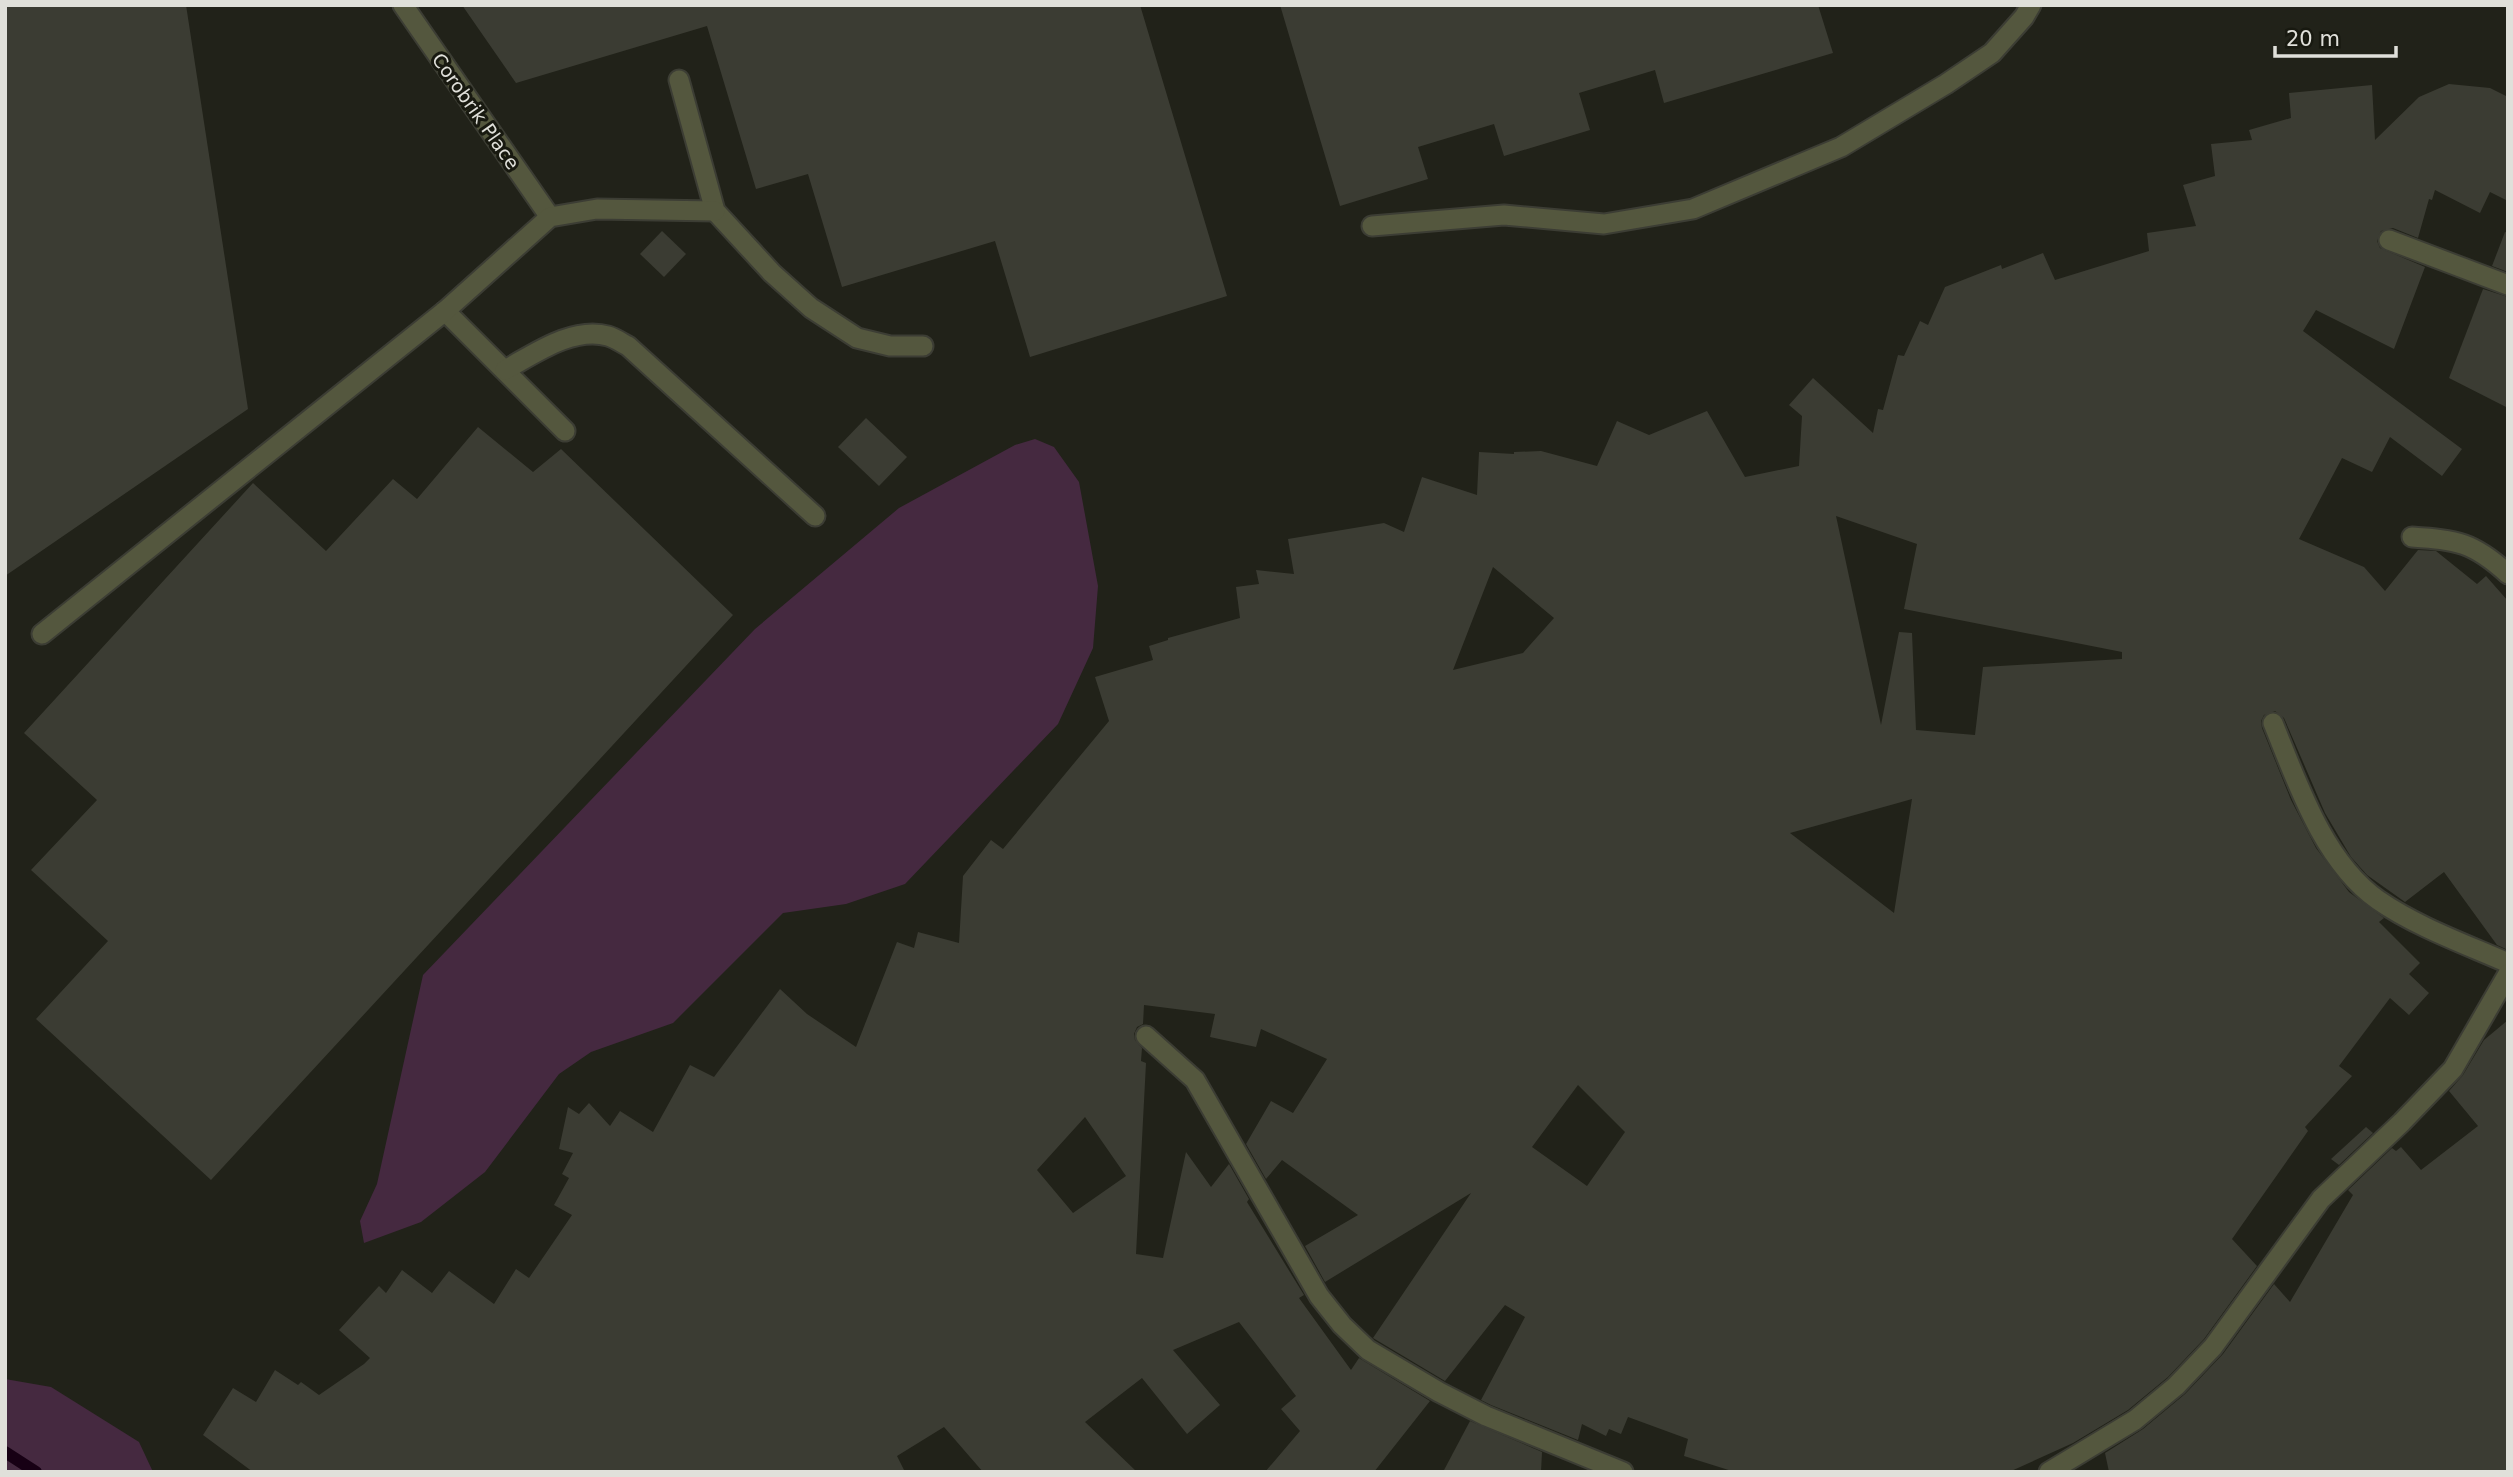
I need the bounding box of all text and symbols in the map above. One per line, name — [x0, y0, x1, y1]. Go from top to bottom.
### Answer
scale bar — [2275, 14, 2396, 58]
text: 20 m — [2286, 27, 2340, 51]
street label: Corobrik Place — [428, 49, 524, 173]

